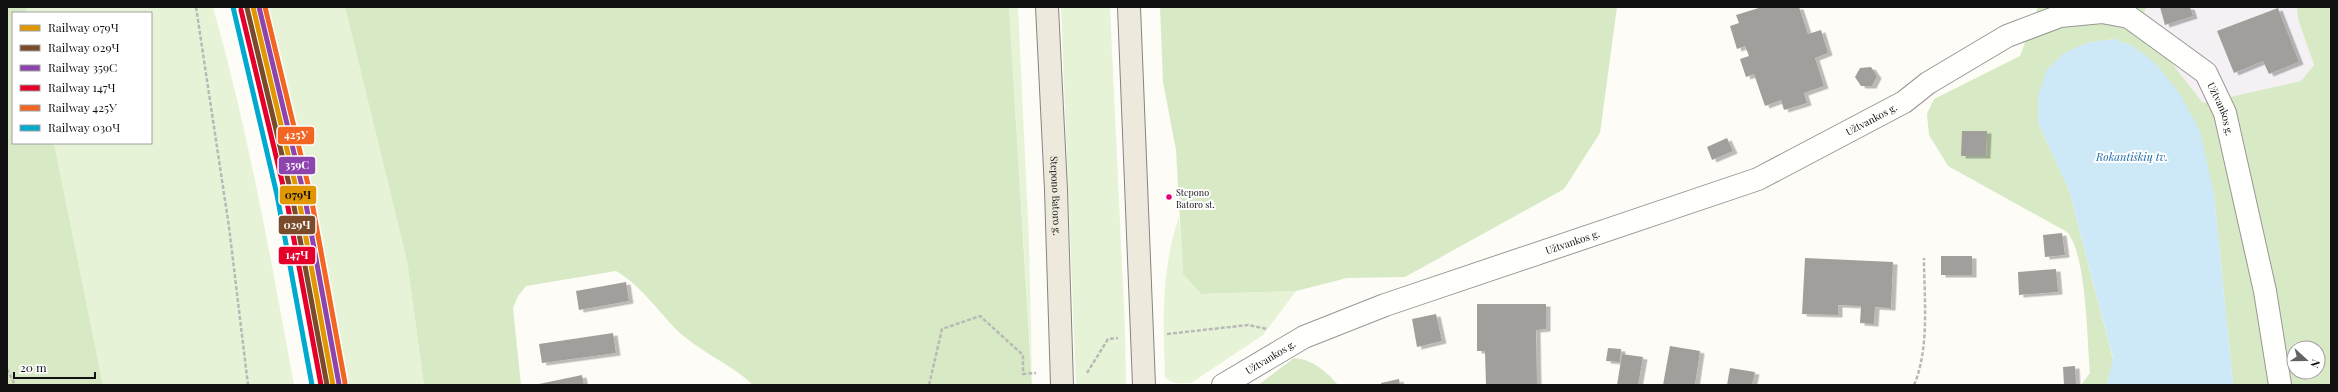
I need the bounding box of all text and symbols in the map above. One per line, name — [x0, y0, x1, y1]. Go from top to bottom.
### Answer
legend — [12, 12, 152, 144]
text: Railway 079Ч — [48, 19, 119, 35]
text: Railway 029Ч — [48, 39, 120, 55]
text: Railway 359С — [48, 59, 117, 75]
text: Railway 147Ч — [48, 79, 116, 95]
street label: Užtvankos g. — [2204, 80, 2237, 137]
text: Railway 425У — [48, 99, 117, 115]
street label: Užtvankos g. — [1843, 100, 1899, 139]
text: Railway 030Ч — [48, 119, 120, 135]
line badge: 425У — [277, 126, 315, 145]
text: 425У — [284, 127, 309, 142]
water label: Rokantiškių tv. — [2095, 149, 2168, 164]
line badge: 359С — [278, 156, 316, 175]
street label: Stepono Batoro g. — [1047, 156, 1064, 236]
text: 359С — [285, 157, 309, 172]
line badge: 079Ч — [279, 185, 317, 205]
place label: Stepono Batoro st. — [1176, 186, 1215, 210]
text: 079Ч — [285, 187, 311, 202]
marker: Stepono Batoro st. — [1164, 192, 1174, 202]
line badge: 029Ч — [278, 215, 316, 235]
text: 029Ч — [283, 217, 311, 232]
street label: Užtvankos g. — [1543, 226, 1601, 257]
line badge: 147Ч — [278, 246, 316, 265]
text: 147Ч — [285, 247, 309, 262]
street label: Užtvankos g. — [1243, 337, 1298, 377]
north arrow — [2286, 340, 2326, 380]
scale bar — [14, 354, 95, 380]
text: N — [2307, 357, 2324, 370]
text: 20 m — [20, 359, 47, 375]

